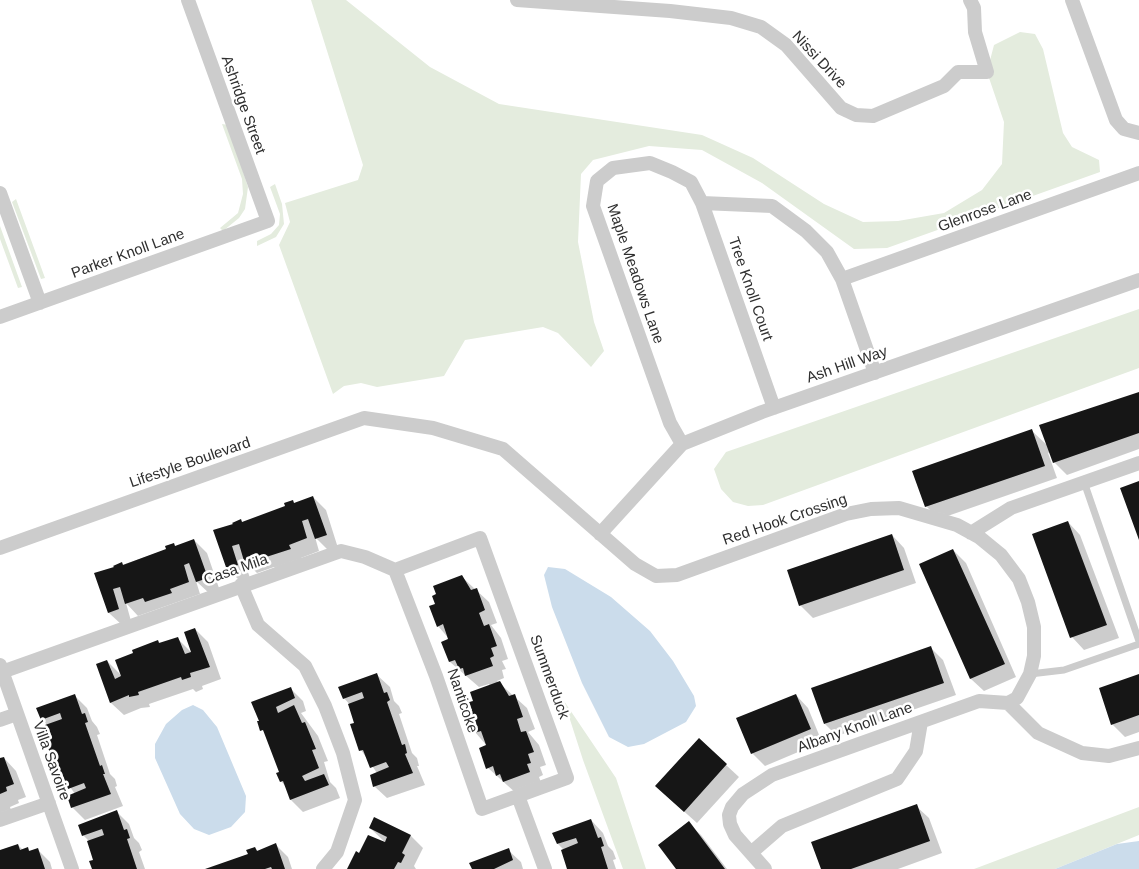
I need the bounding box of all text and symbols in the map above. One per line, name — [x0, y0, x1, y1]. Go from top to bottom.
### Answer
street label: Nissi Drive — [788, 28, 850, 92]
street label: Ashridge Street — [217, 53, 269, 157]
street label: Glenrose Lane — [936, 186, 1034, 236]
street label: Maple Meadows Lane — [603, 202, 667, 346]
street label: Parker Knoll Lane — [69, 225, 187, 283]
street label: Tree Knoll Court — [724, 235, 776, 343]
street label: Ash Hill Way — [804, 343, 890, 387]
street label: Lifestyle Boulevard — [127, 434, 253, 492]
street label: Red Hook Crossing — [721, 490, 849, 550]
street label: Casa Mila — [202, 551, 270, 589]
street label: Summerduck — [525, 632, 573, 722]
street label: Nanticoke — [443, 667, 481, 735]
street label: Albany Knoll Lane — [795, 699, 915, 757]
street label: Villa Savoire — [28, 719, 74, 803]

